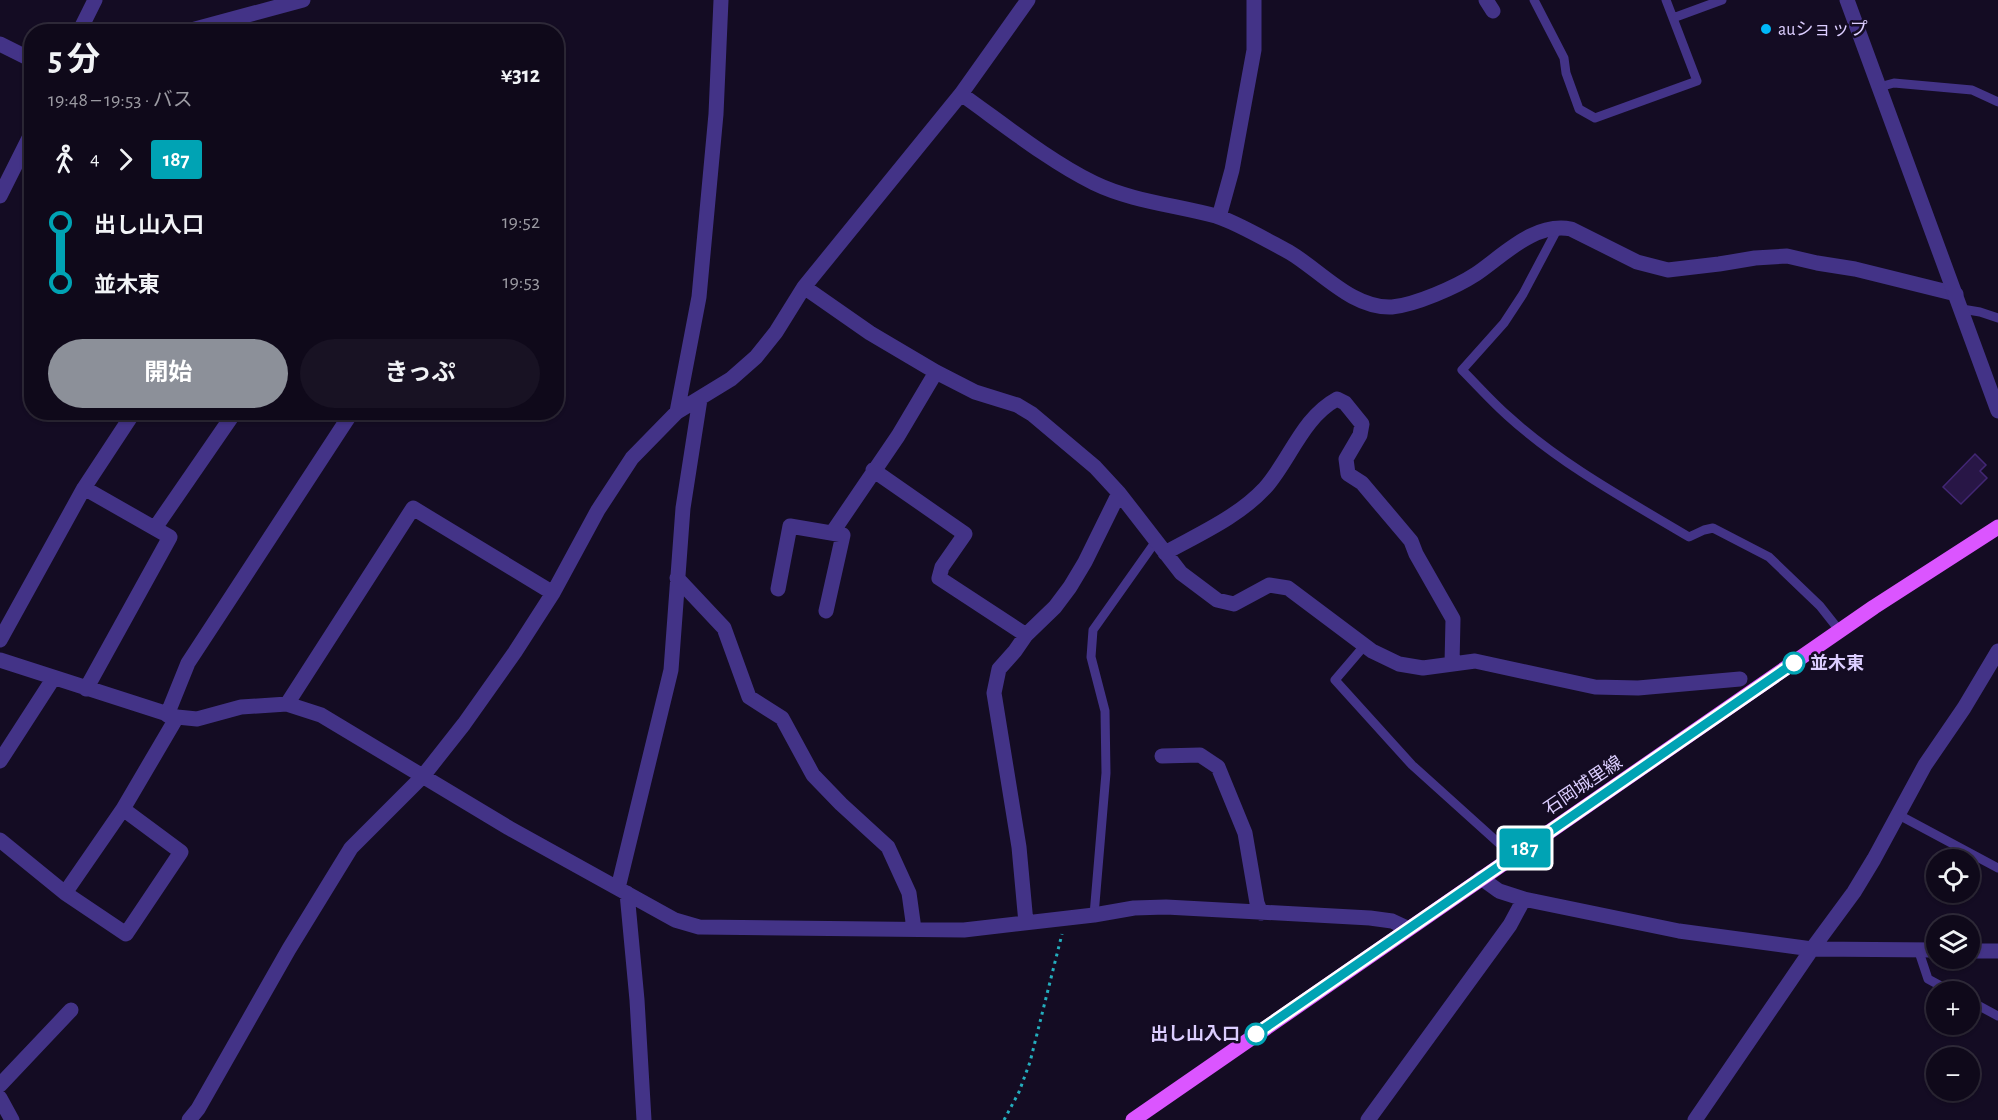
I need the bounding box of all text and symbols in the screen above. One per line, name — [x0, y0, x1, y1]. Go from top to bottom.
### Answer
place label: auショップ — [1778, 20, 1868, 39]
marker: auショップ — [1759, 22, 1773, 36]
text: 5 分 — [48, 44, 100, 77]
text: ¥312 — [501, 64, 540, 86]
text: 19:48 – 19:53 · バス — [48, 90, 193, 110]
icon: walk — [48, 143, 81, 176]
icon: forward — [109, 143, 142, 176]
text: 4 — [90, 149, 100, 169]
text: 187 — [163, 149, 190, 170]
text: 19:52 — [502, 212, 540, 232]
text: 出し山入口 — [94, 214, 204, 236]
text: 19:53 — [503, 272, 540, 292]
text: 並木東 — [94, 274, 160, 296]
button: 開始 — [48, 339, 288, 408]
button: きっぷ — [300, 339, 540, 408]
marker: 並木東 — [1783, 652, 1805, 674]
place label: 並木東 — [1810, 653, 1864, 673]
street label: 石岡城里線 — [1540, 752, 1626, 818]
line badge: 187 — [1490, 828, 1559, 868]
text: 187 — [1512, 838, 1539, 859]
map controls — [1926, 849, 1980, 1101]
button: locate — [1926, 849, 1980, 903]
button: layers — [1926, 915, 1980, 969]
button: + — [1926, 981, 1980, 1035]
marker: 出し山入口 — [1245, 1023, 1267, 1045]
place label: 出し山入口 — [1150, 1024, 1240, 1044]
button: − — [1926, 1047, 1980, 1101]

